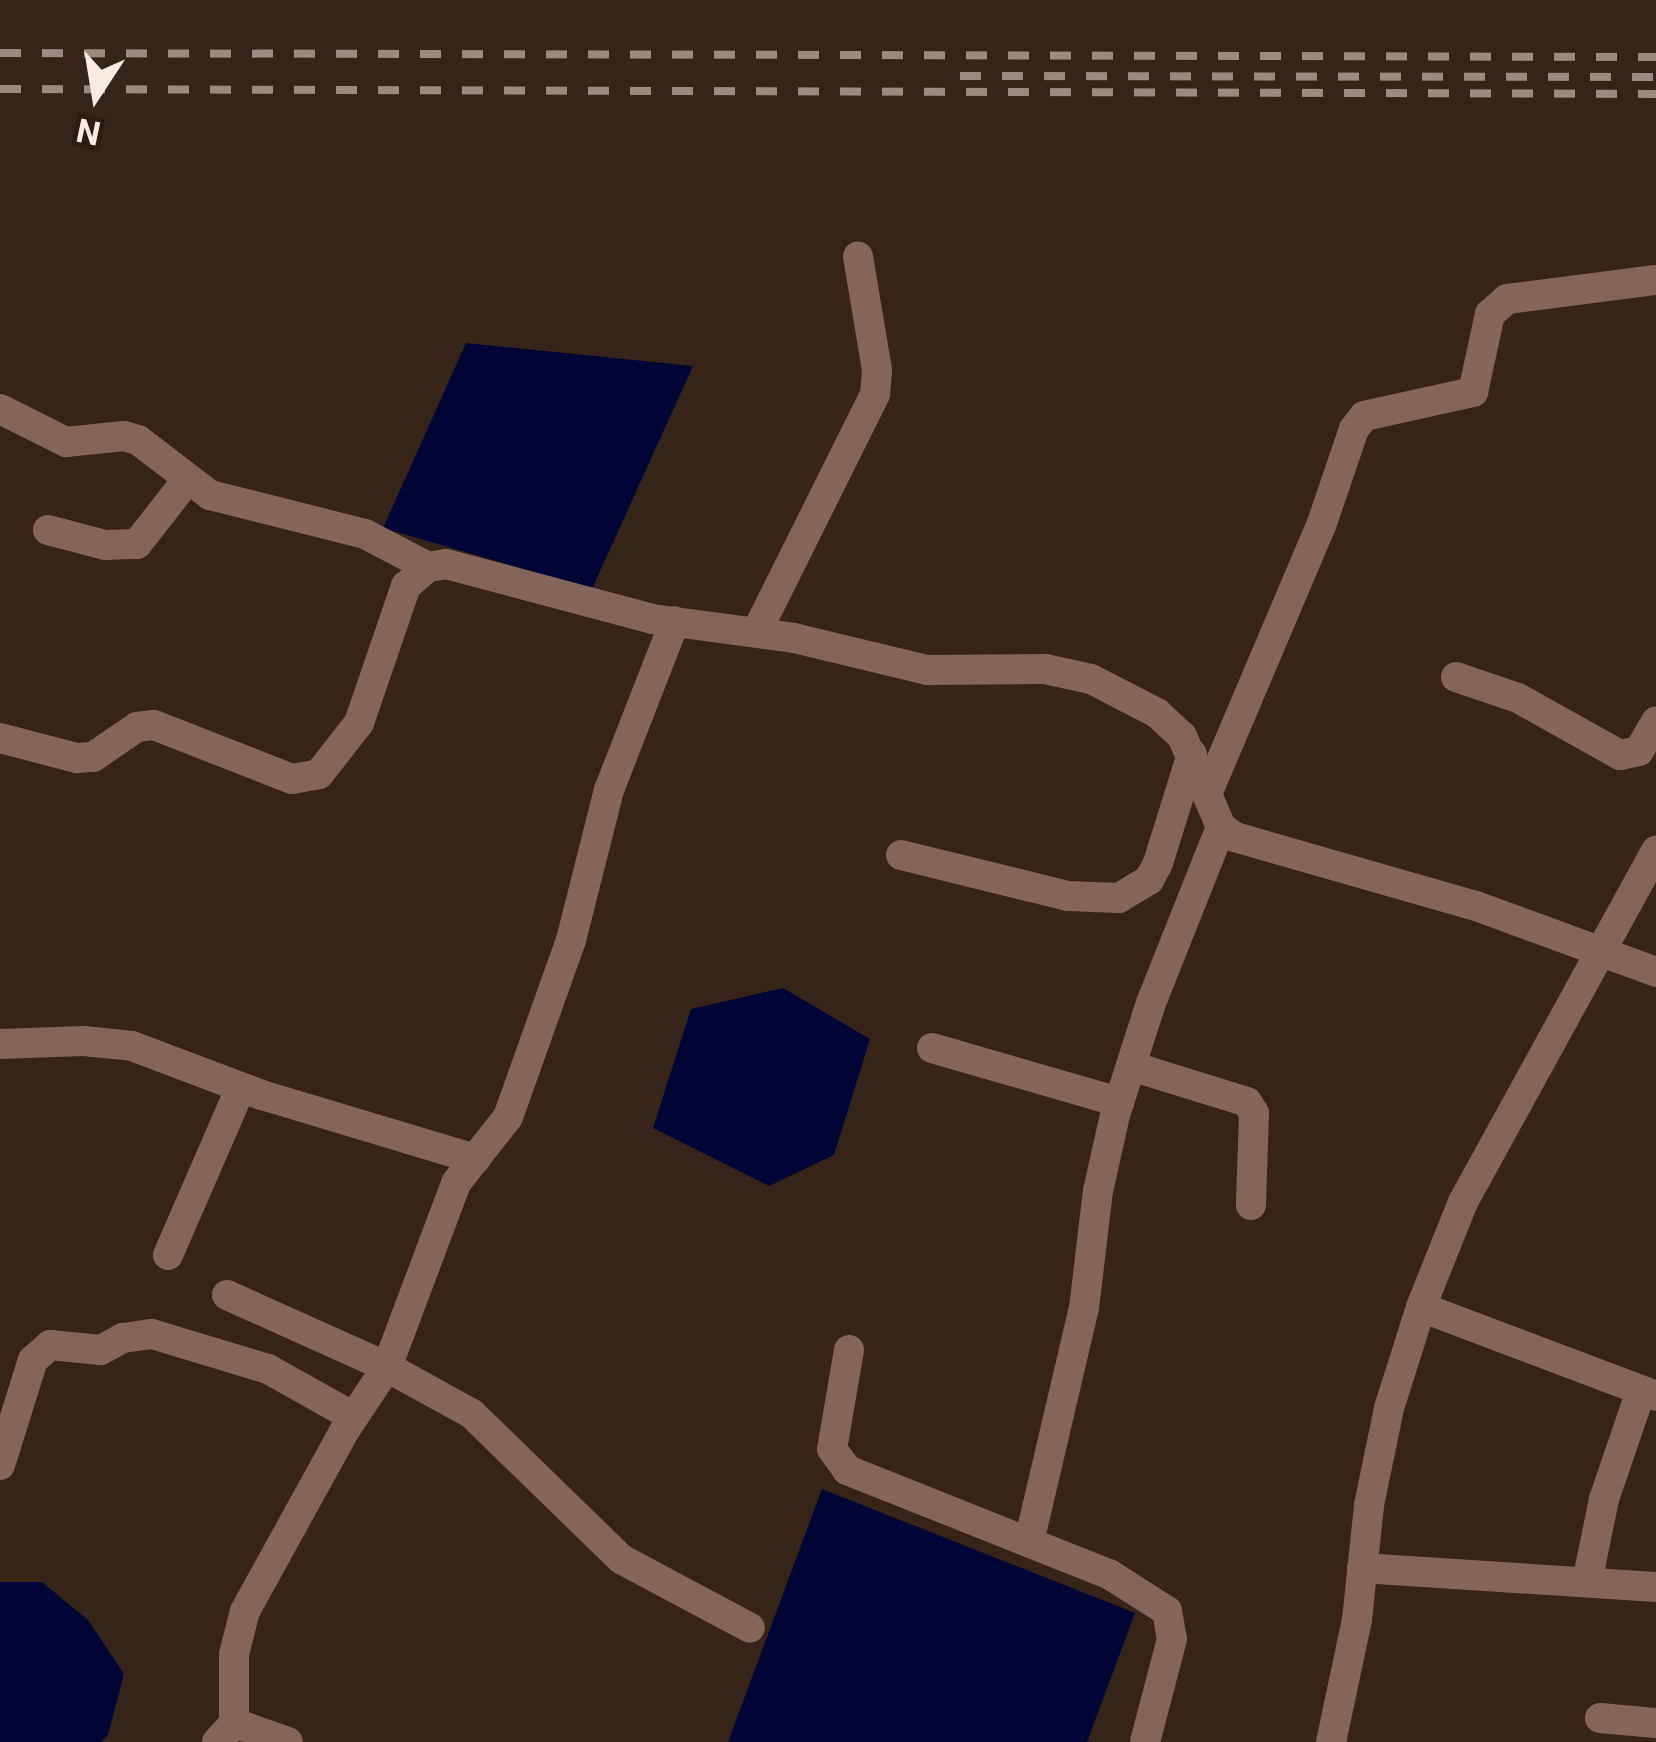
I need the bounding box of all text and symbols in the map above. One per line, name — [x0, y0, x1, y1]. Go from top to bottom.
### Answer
north arrow — [36, 36, 156, 156]
text: N — [73, 110, 104, 153]

